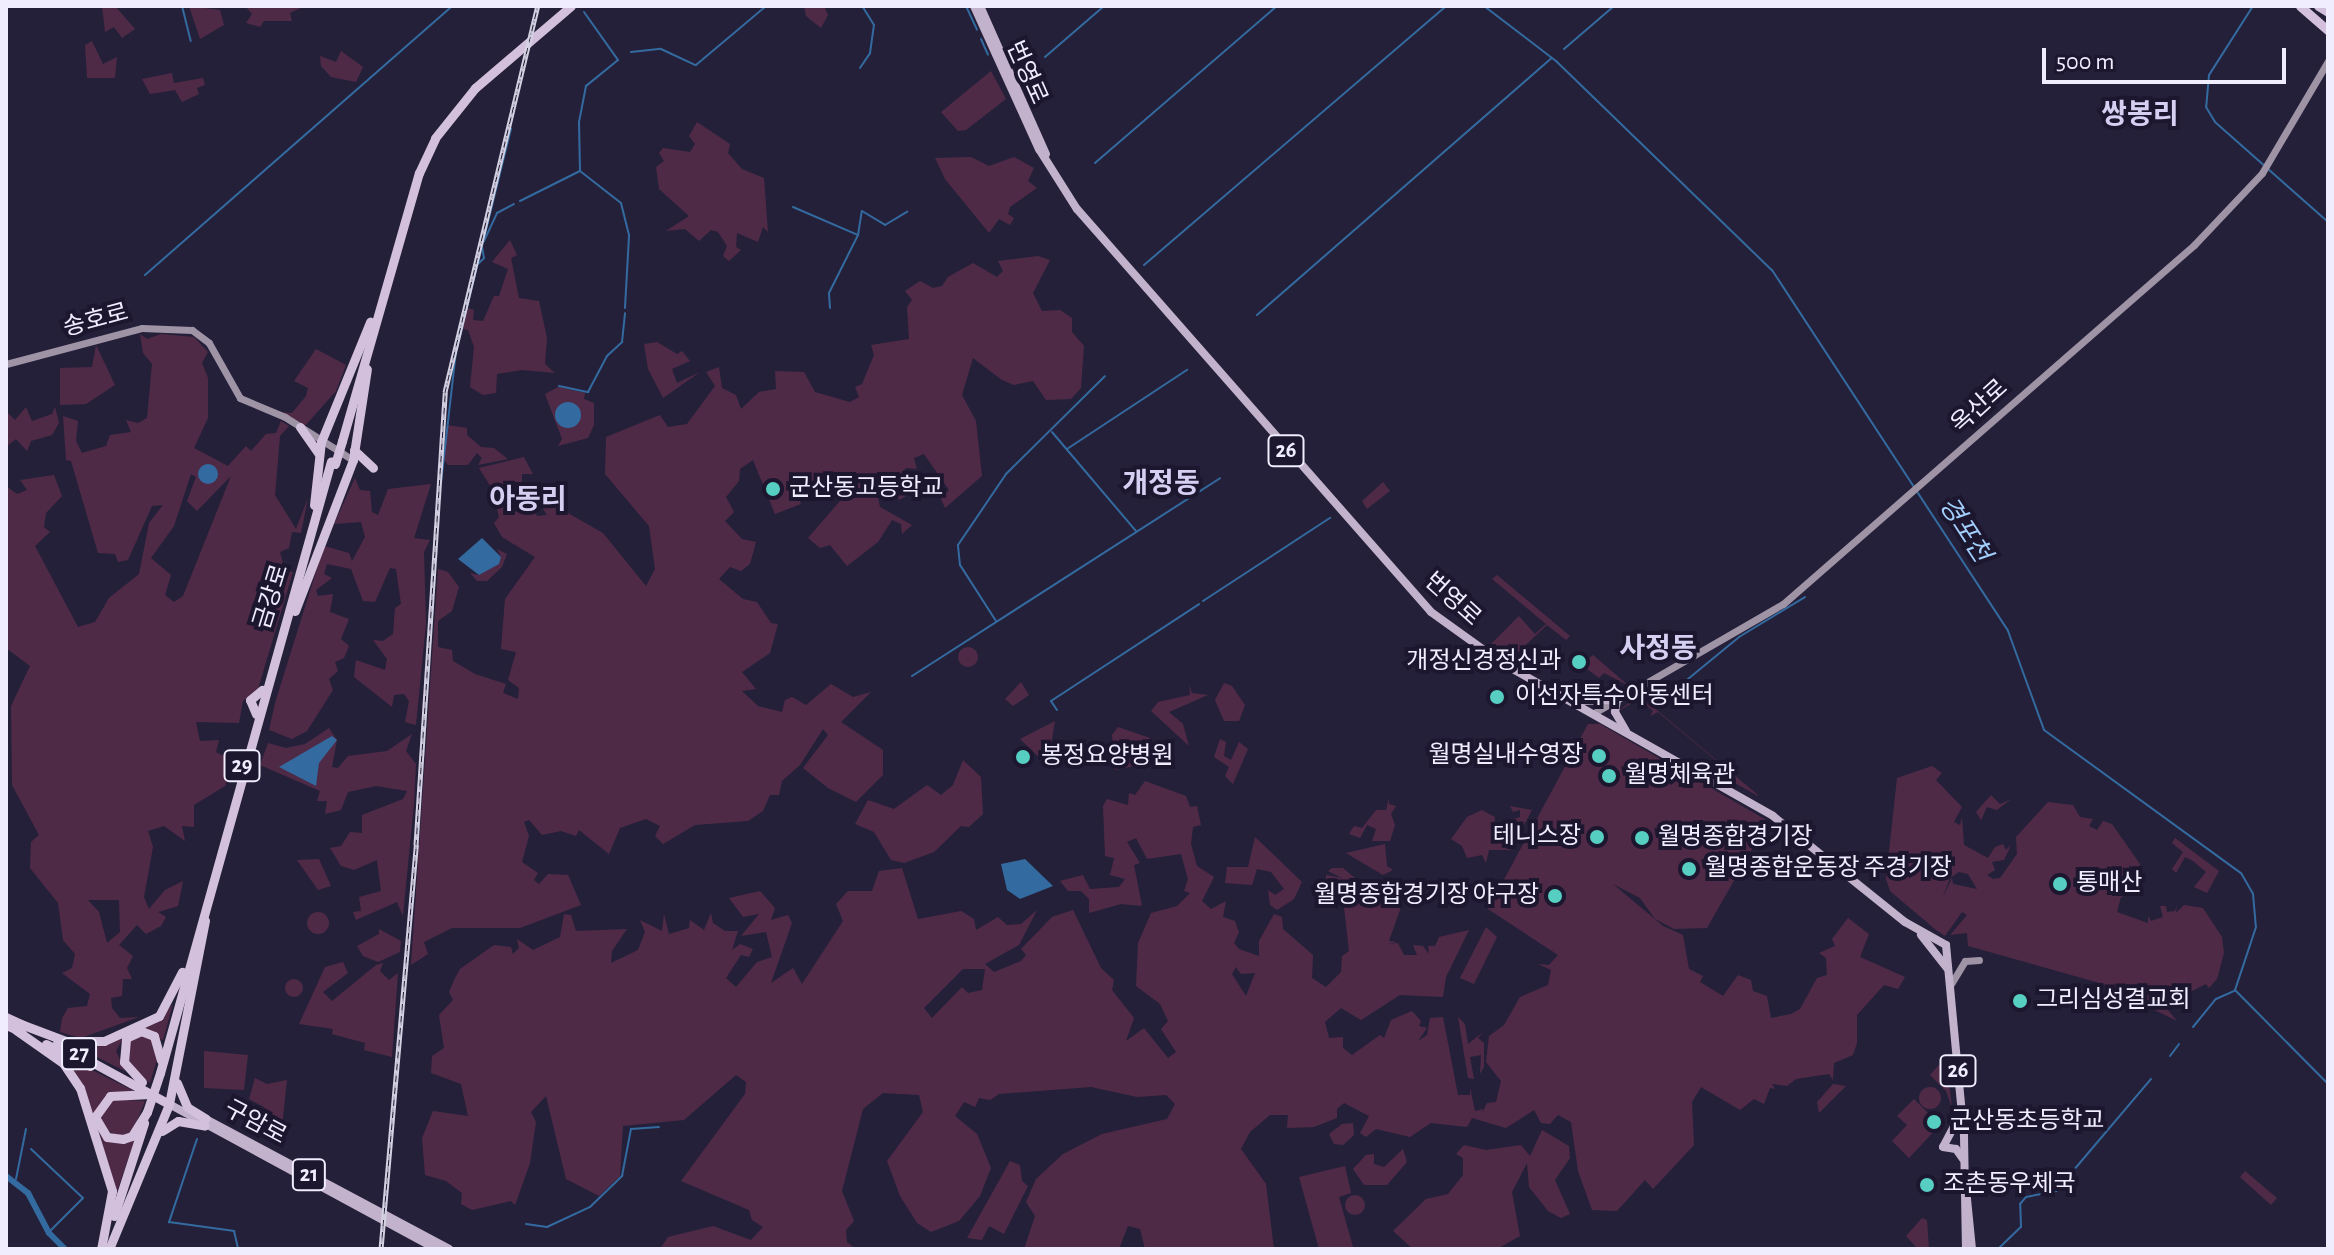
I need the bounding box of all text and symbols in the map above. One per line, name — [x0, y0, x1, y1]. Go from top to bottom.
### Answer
scale bar — [2046, 32, 2290, 82]
street label: 번영로 — [999, 37, 1053, 109]
text: 500 m — [2056, 50, 2115, 74]
district label: 쌍봉리 — [2101, 98, 2179, 132]
street label: 송호로 — [60, 299, 132, 343]
street label: 옥산로 — [1946, 374, 2014, 440]
road number: 26 — [1266, 433, 1306, 469]
district label: 개정동 — [1122, 467, 1200, 501]
place label: 군산동고등학교 — [789, 475, 944, 503]
marker: 군산동고등학교 — [764, 480, 782, 498]
district label: 아동리 — [489, 483, 567, 517]
water label: 경포천 — [1931, 491, 1997, 569]
street label: 금강로 — [249, 561, 295, 633]
street label: 번영로 — [1418, 567, 1486, 633]
district label: 사정동 — [1619, 632, 1697, 666]
place label: 개정신경정신과 — [1406, 648, 1561, 676]
marker: 개정신경정신과 — [1568, 651, 1590, 673]
place label: 이선자특수아동센터 — [1515, 683, 1714, 711]
marker: 이선자특수아동센터 — [1486, 686, 1508, 708]
place label: 월명실내수영장 — [1428, 742, 1583, 770]
place label: 봉정요양병원 — [1041, 743, 1173, 771]
marker: 봉정요양병원 — [1012, 746, 1034, 768]
marker: 월명실내수영장 — [1590, 747, 1608, 765]
road number: 29 — [222, 748, 262, 784]
place label: 월명체육관 — [1625, 762, 1735, 790]
marker: 월명체육관 — [1600, 767, 1618, 785]
place label: 테니스장 — [1493, 823, 1581, 851]
place label: 월명종합경기장 — [1658, 824, 1813, 852]
marker: 테니스장 — [1588, 828, 1606, 846]
marker: 월명종합경기장 — [1633, 829, 1651, 847]
place label: 월명종합운동장 주경기장 — [1705, 855, 1952, 883]
marker: 월명종합운동장 주경기장 — [1680, 860, 1698, 878]
place label: 통매산 — [2076, 870, 2142, 898]
marker: 통매산 — [2051, 875, 2069, 893]
place label: 월명종합경기장 야구장 — [1314, 882, 1539, 910]
marker: 월명종합경기장 야구장 — [1546, 887, 1564, 905]
place label: 그리심성결교회 — [2036, 987, 2191, 1015]
marker: 그리심성결교회 — [2011, 992, 2029, 1010]
road number: 27 — [61, 1036, 97, 1072]
road number: 26 — [1938, 1053, 1978, 1089]
street label: 구암로 — [219, 1095, 291, 1151]
place label: 군산동초등학교 — [1950, 1108, 2105, 1136]
marker: 군산동초등학교 — [1925, 1113, 1943, 1131]
road number: 21 — [291, 1157, 327, 1193]
place label: 조촌동우체국 — [1943, 1171, 2075, 1199]
marker: 조촌동우체국 — [1918, 1176, 1936, 1194]

